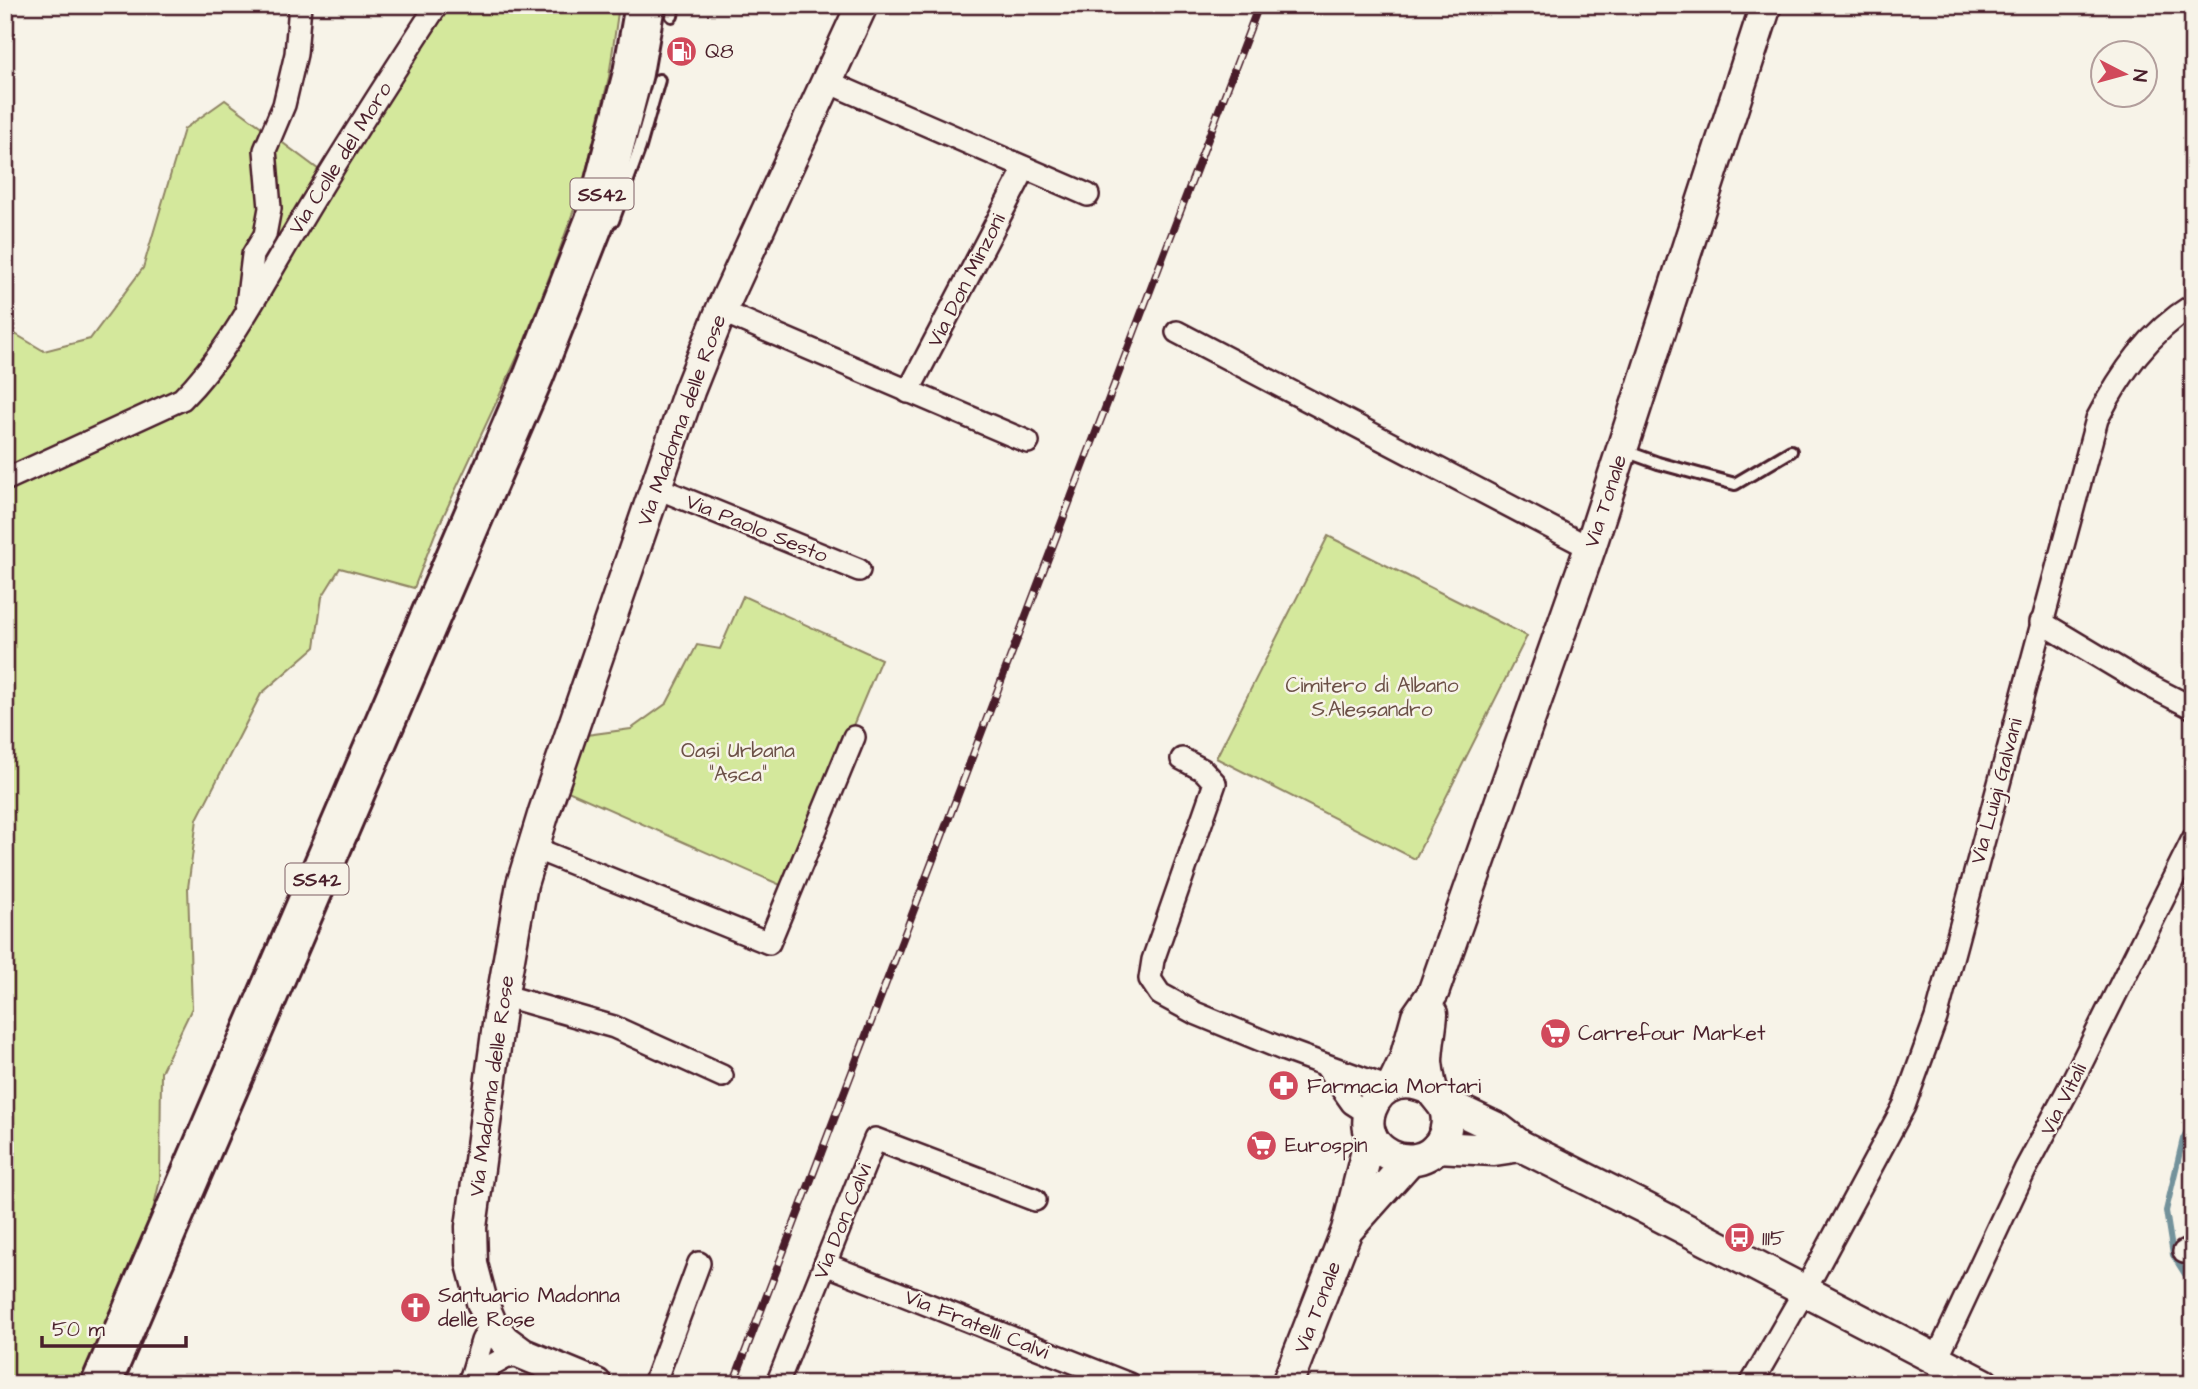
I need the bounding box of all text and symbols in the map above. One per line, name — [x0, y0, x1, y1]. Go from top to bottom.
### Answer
fuel station icon: Q8 — [665, 34, 699, 68]
place label: Q8 — [705, 37, 734, 66]
north arrow — [2090, 38, 2160, 108]
text: N — [2125, 68, 2153, 83]
street label: Via Colle del Moro — [282, 76, 399, 240]
road number: SS42 — [570, 178, 634, 210]
street label: Via Don Minzoni — [920, 208, 1013, 352]
street label: Via Madonna delle Rose — [630, 310, 733, 530]
street label: Via Tonale — [1577, 451, 1634, 551]
street label: Via Paolo Sesto — [682, 487, 832, 570]
park label: Cimitero di Albano S.Alessandro — [1285, 671, 1459, 724]
street label: Via Luigi Galvani — [1963, 715, 2032, 868]
park label: Oasi Urbana "Asca" — [681, 736, 795, 789]
road number: SS42 — [286, 864, 348, 894]
street label: Via Madonna delle Rose — [462, 973, 521, 1199]
supermarket icon: Carrefour Market — [1538, 1016, 1572, 1050]
place label: Carrefour Market — [1578, 1019, 1766, 1048]
street label: Via Vitali — [2033, 1058, 2094, 1140]
pharmacy icon: Farmacia Mortari — [1267, 1069, 1301, 1103]
place label: Farmacia Mortari — [1307, 1072, 1481, 1101]
supermarket icon: Eurospin — [1245, 1128, 1279, 1162]
place label: Eurospin — [1285, 1131, 1367, 1161]
street label: Via Don Calvi — [806, 1159, 879, 1284]
bus stop icon: 1115 — [1722, 1221, 1756, 1255]
place label: 1115 — [1762, 1224, 1785, 1253]
street label: Via Tonale — [1287, 1257, 1348, 1357]
place label: Santuario Madonna delle Rose — [438, 1281, 620, 1334]
street label: Via Fratelli Calvi — [900, 1282, 1053, 1367]
church icon: Santuario Madonna delle Rose — [398, 1290, 432, 1324]
scale bar — [42, 1305, 186, 1349]
text: 50 m — [52, 1315, 106, 1344]

